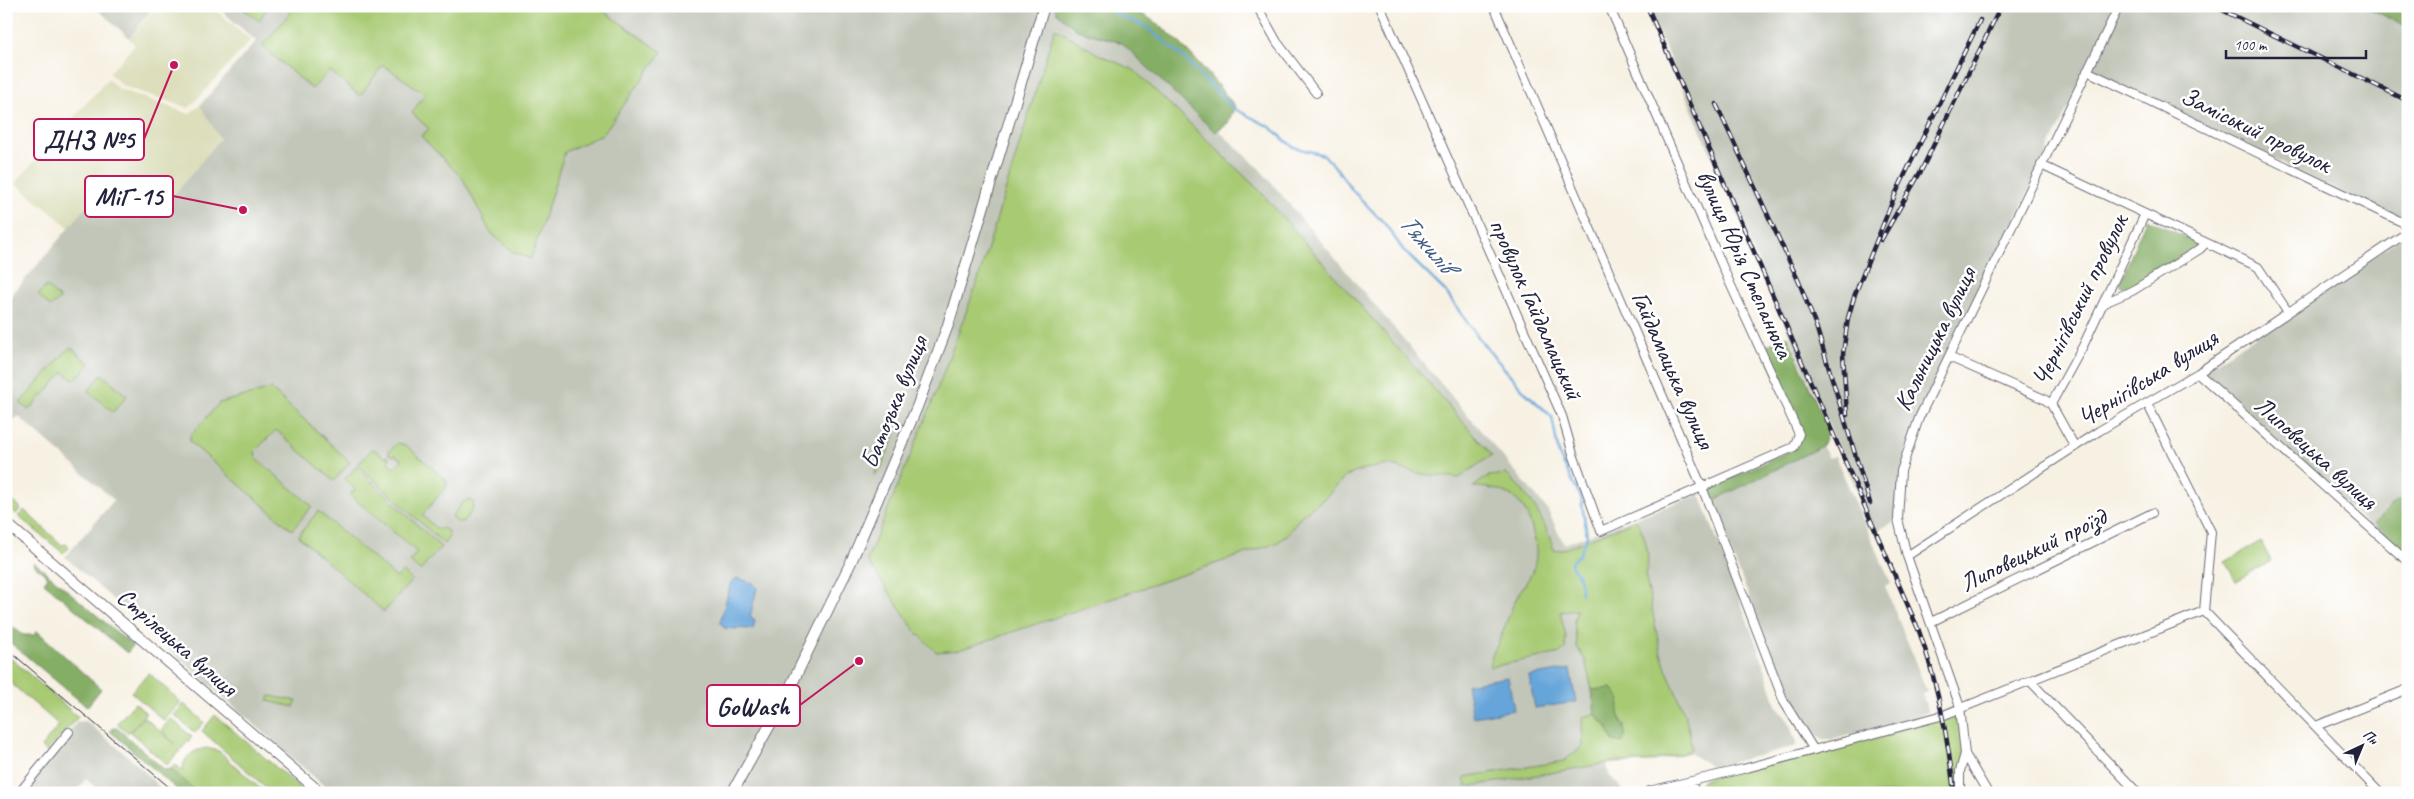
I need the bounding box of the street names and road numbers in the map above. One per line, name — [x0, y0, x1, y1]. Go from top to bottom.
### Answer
street label: Заміський провулок — [2176, 80, 2338, 181]
street label: вулиця Юрія Степанюка — [1689, 165, 1802, 365]
street label: Чернігівський провулок — [2025, 207, 2136, 391]
street label: провулок Гайдамацький — [1482, 214, 1591, 406]
street label: Кальницька вулиця — [1887, 260, 1985, 416]
street label: Гайдамацька вулиця — [1624, 286, 1723, 456]
street label: Чернігівська вулиця — [2072, 322, 2225, 434]
street label: Батозька вулиця — [853, 329, 936, 473]
street label: Липовецька вулиця — [2248, 389, 2385, 517]
street label: Липовецький проїзд — [1955, 500, 2114, 600]
street label: Стрілецька вулиця — [110, 581, 246, 705]

